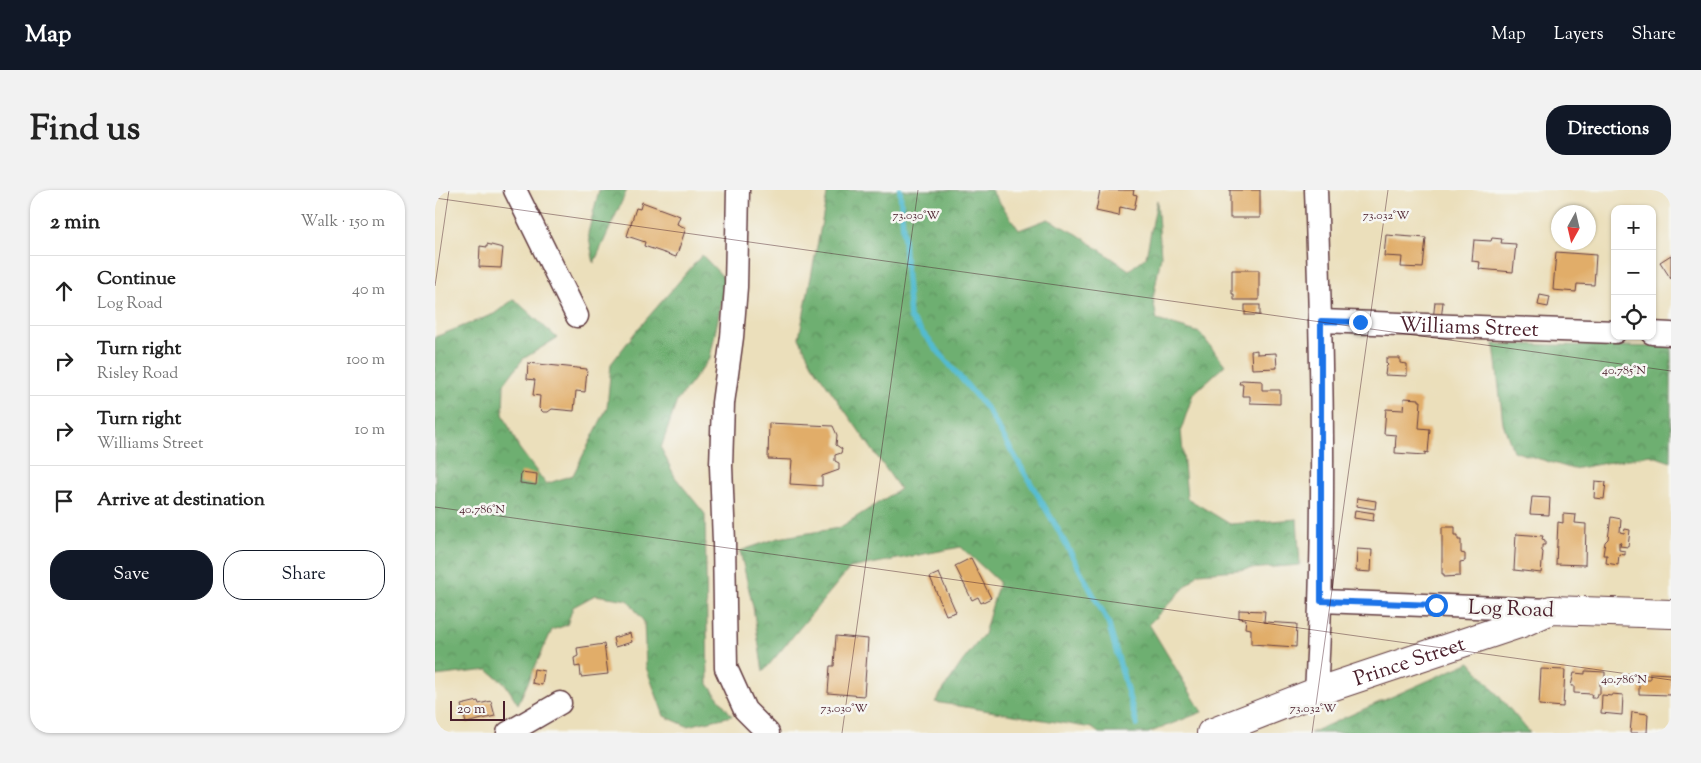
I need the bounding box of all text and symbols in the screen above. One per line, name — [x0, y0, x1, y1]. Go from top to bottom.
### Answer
text: Map — [25, 18, 71, 52]
text: Map — [1491, 22, 1526, 48]
text: Layers — [1554, 22, 1604, 48]
text: Share — [1632, 22, 1676, 48]
text: Find us — [30, 105, 140, 156]
button: Directions — [1546, 105, 1671, 155]
north arrow — [1551, 205, 1596, 250]
map controls — [1611, 205, 1656, 340]
button: + — [1611, 205, 1656, 250]
text: 73.030°W — [892, 207, 940, 225]
text: 73.032°W — [1363, 207, 1410, 225]
text: 2 min — [50, 208, 100, 238]
text: Walk · 150 m — [301, 211, 385, 234]
button: − — [1611, 250, 1656, 295]
text: Continue — [97, 266, 176, 293]
icon: ahead — [50, 277, 78, 305]
text: 40 m — [352, 279, 385, 302]
text: Log Road — [97, 293, 163, 316]
button: locate — [1611, 295, 1656, 340]
route end — [1349, 311, 1372, 334]
street label: Williams Street — [1398, 311, 1539, 346]
text: Turn right — [97, 336, 181, 363]
icon: right — [50, 347, 78, 375]
text: 100 m — [346, 349, 385, 372]
text: 40.785°N — [1602, 362, 1646, 380]
text: Risley Road — [97, 363, 178, 386]
text: Turn right — [97, 406, 181, 433]
icon: right — [50, 417, 78, 445]
text: 10 m — [355, 419, 385, 442]
text: Williams Street — [97, 433, 203, 456]
icon: arrive — [50, 487, 78, 515]
text: Arrive at destination — [97, 487, 265, 514]
text: 40.786°N — [459, 501, 505, 519]
button: Save — [50, 550, 213, 600]
button: Share — [223, 550, 385, 600]
route start — [1425, 594, 1448, 617]
street label: Log Road — [1467, 594, 1555, 626]
street label: Prince Street — [1350, 630, 1469, 695]
text: 40.786°N — [1601, 671, 1647, 689]
scale bar — [450, 698, 505, 721]
text: 20 m — [457, 700, 486, 720]
text: 73.030°W — [820, 700, 868, 718]
text: 73.032°W — [1290, 700, 1337, 718]

